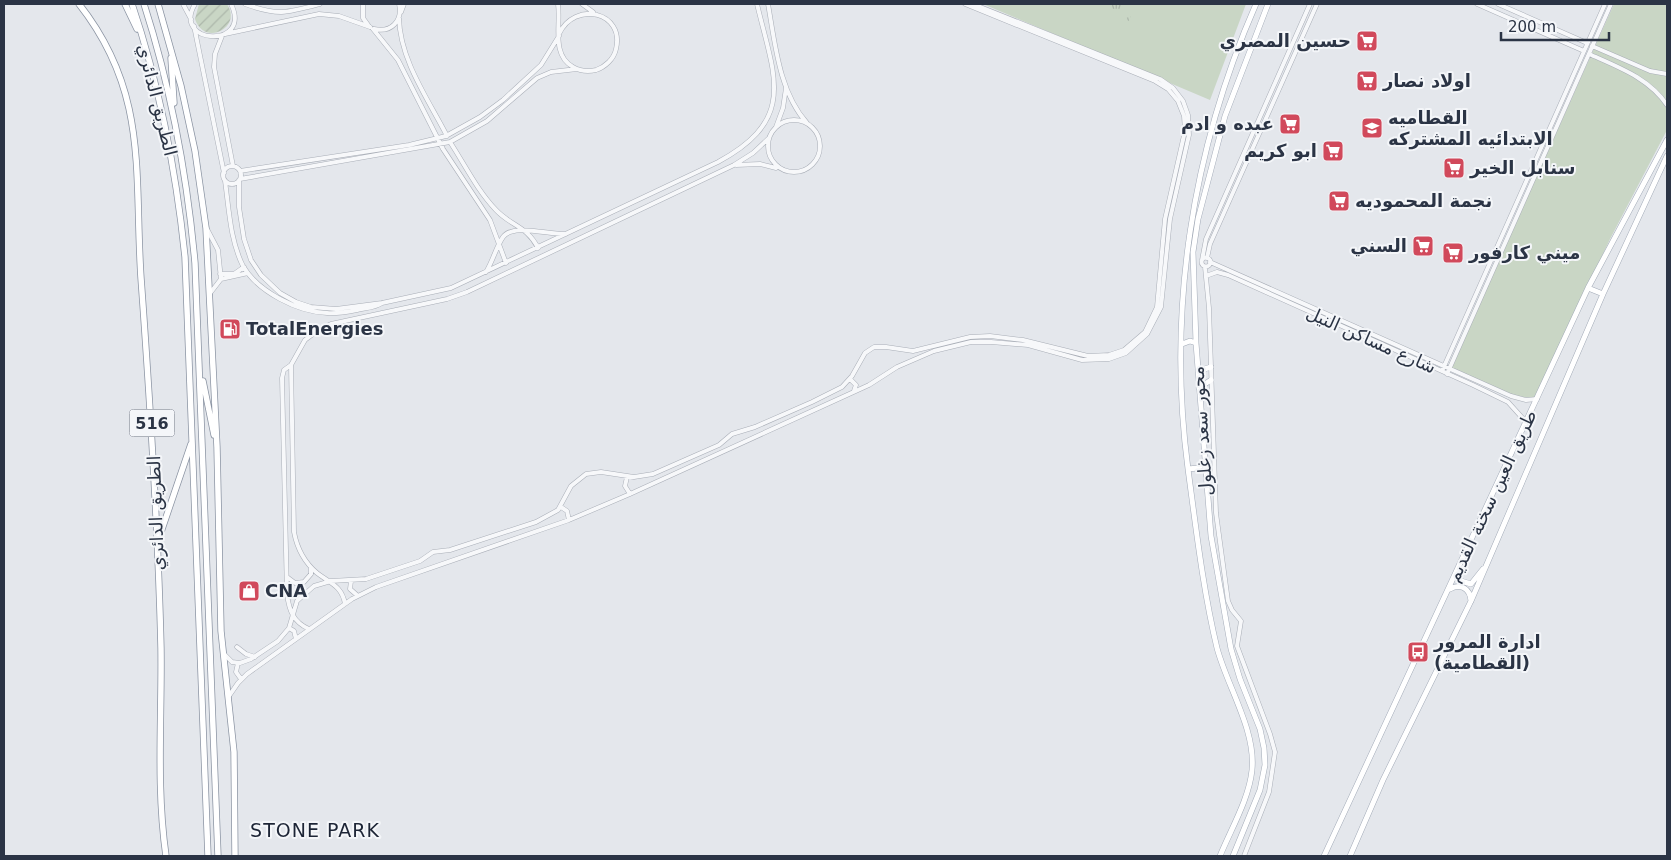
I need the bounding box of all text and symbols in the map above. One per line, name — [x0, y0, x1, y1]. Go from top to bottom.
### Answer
scale bar — [1501, 10, 1608, 42]
text: 200 m — [1508, 18, 1556, 36]
supermarket icon: حسين المصري — [1355, 29, 1379, 53]
place label: حسين المصري — [1219, 30, 1351, 52]
street label: الطريق الدائري — [132, 42, 182, 158]
supermarket icon: اولاد نصار — [1355, 69, 1379, 93]
place label: اولاد نصار — [1382, 70, 1471, 92]
place label: القطاميه الابتدائيه المشتركه — [1388, 107, 1553, 150]
supermarket icon: عبده و ادم — [1278, 112, 1302, 136]
place label: عبده و ادم — [1181, 113, 1274, 135]
school or university icon: القطاميه الابتدائيه المشتركه — [1360, 116, 1384, 140]
supermarket icon: ابو كريم — [1321, 139, 1345, 163]
place label: ابو كريم — [1244, 140, 1317, 162]
supermarket icon: سنابل الخير — [1442, 156, 1466, 180]
place label: سنابل الخير — [1469, 157, 1575, 179]
supermarket icon: نجمة المحموديه — [1327, 189, 1351, 213]
place label: نجمة المحموديه — [1355, 190, 1492, 212]
supermarket icon: السني — [1411, 234, 1435, 258]
place label: السني — [1350, 235, 1407, 257]
supermarket icon: ميني كارفور — [1441, 241, 1465, 265]
place label: ميني كارفور — [1468, 242, 1580, 264]
street label: شارع مساكن النيل — [1303, 302, 1439, 378]
fuel station icon: TotalEnergies — [218, 317, 242, 341]
place label: TotalEnergies — [246, 318, 383, 339]
street label: محور سعد زغلول — [1186, 365, 1218, 497]
street label: طريق العين سخنة القديم — [1442, 406, 1542, 586]
road number: 516 — [130, 409, 174, 436]
street label: الطريق الدائري — [143, 455, 169, 571]
shop icon: CNA — [237, 579, 261, 603]
place label: CNA — [265, 580, 307, 601]
place label: ادارة المرور (القطامية) — [1433, 631, 1541, 673]
bus stop icon: ادارة المرور (القطامية) — [1406, 640, 1430, 664]
district label: STONE PARK — [250, 819, 380, 841]

